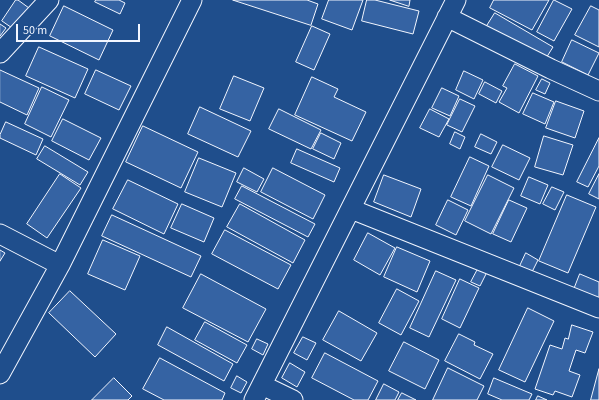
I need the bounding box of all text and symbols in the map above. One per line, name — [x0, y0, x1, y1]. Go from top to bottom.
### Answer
scale bar — [18, 16, 142, 42]
text: 50 m — [23, 22, 47, 39]

